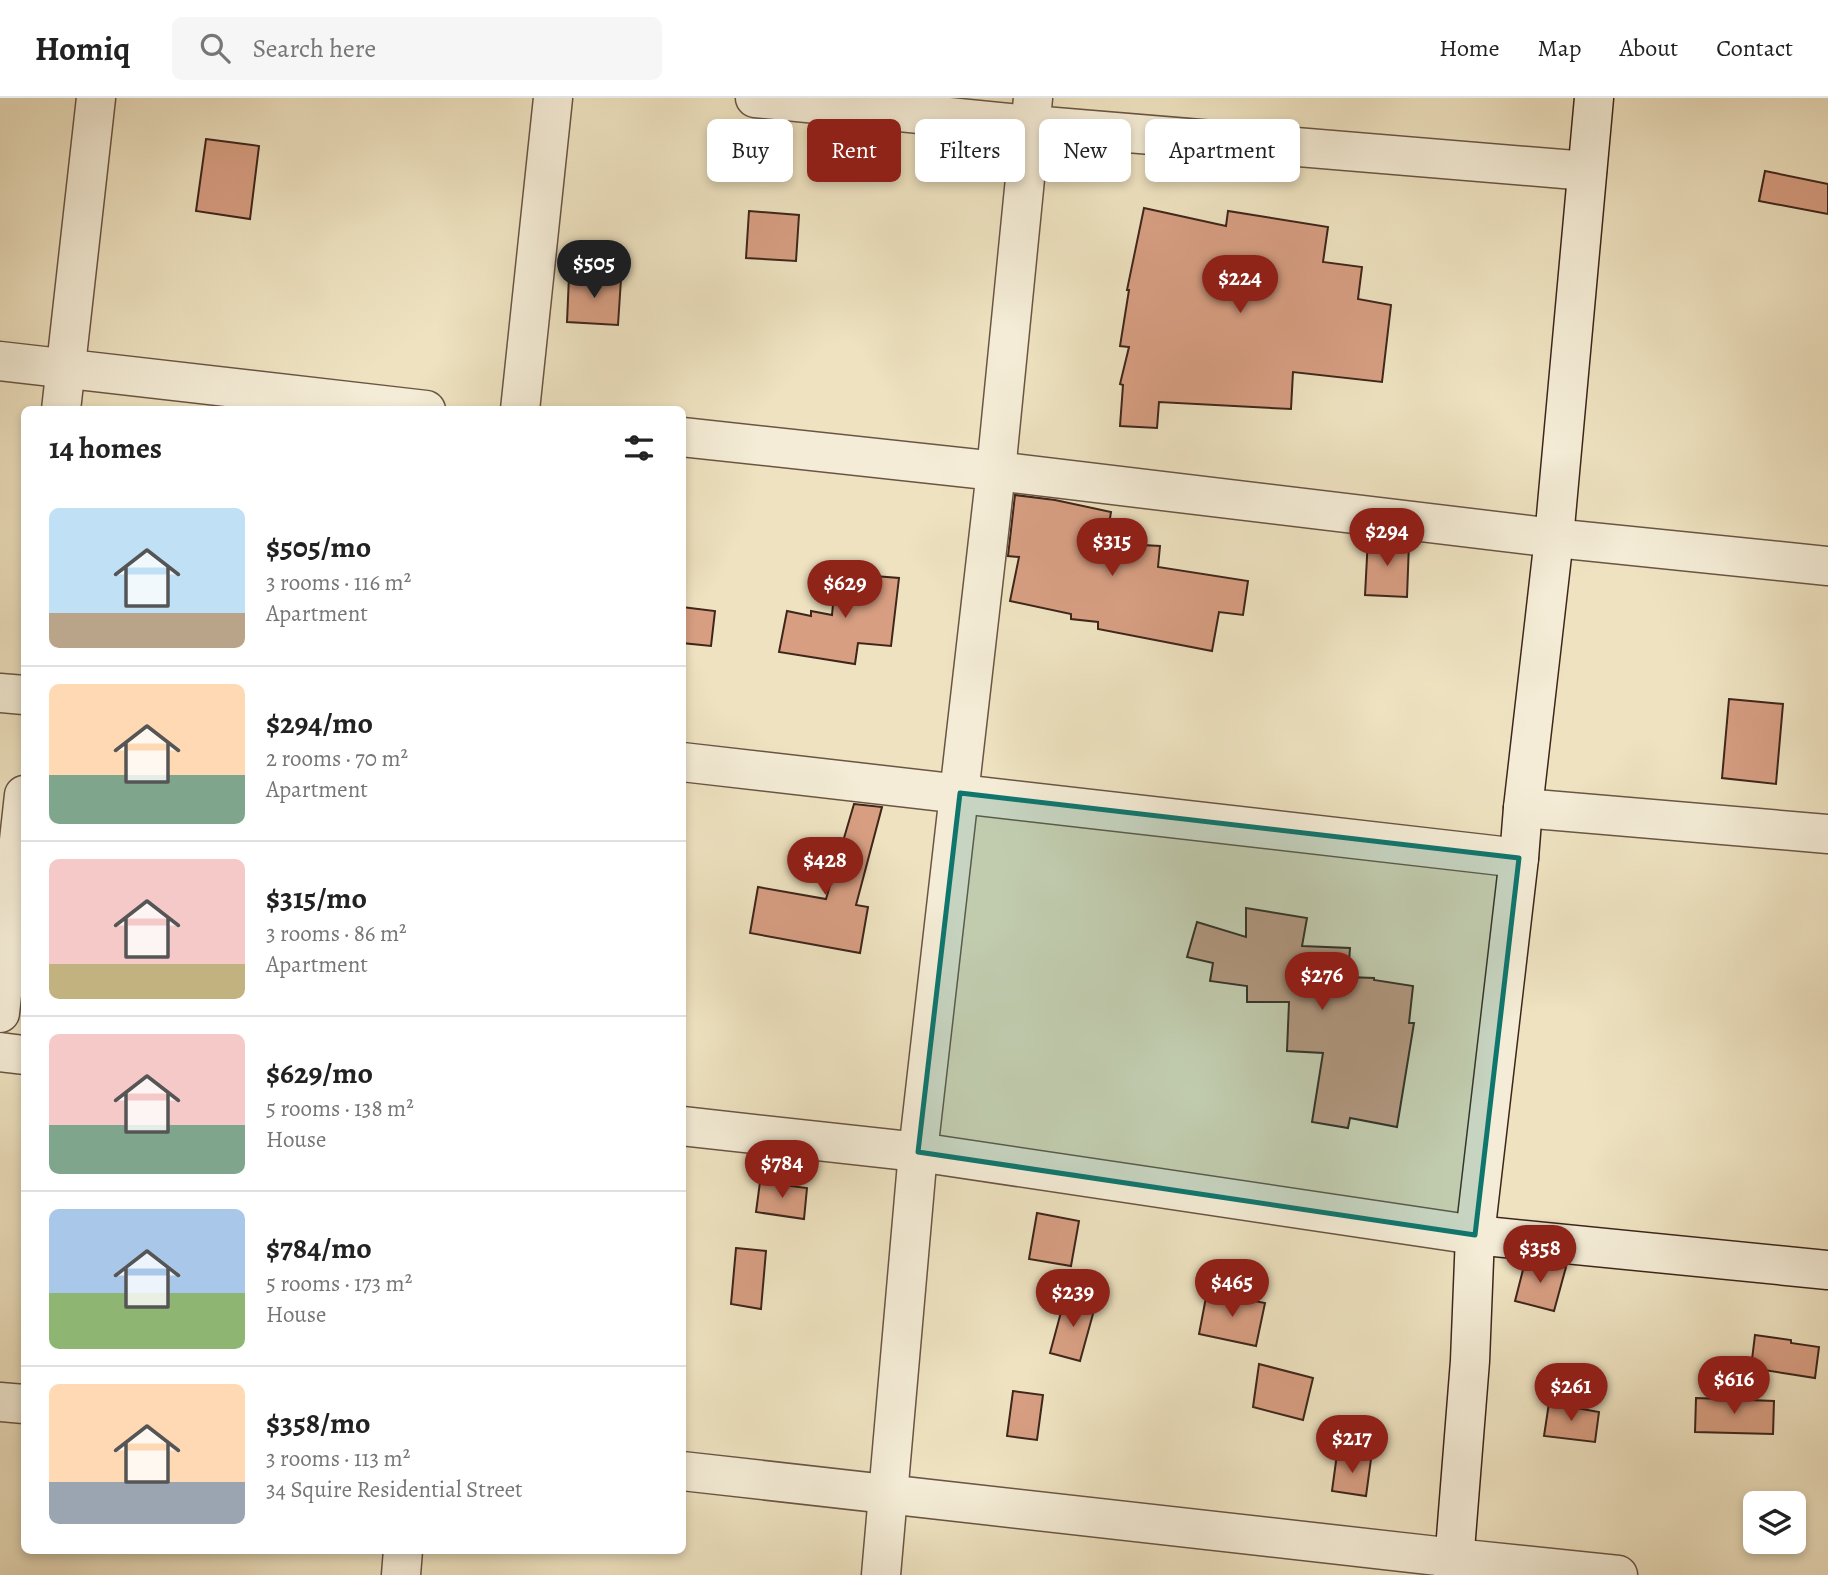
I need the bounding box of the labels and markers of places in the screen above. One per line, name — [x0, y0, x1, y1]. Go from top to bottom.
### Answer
pin: $505 — [553, 240, 635, 300]
pin: $224 — [1199, 256, 1281, 315]
pin: $294 — [1346, 508, 1428, 568]
pin: $315 — [1071, 518, 1153, 578]
pin: $629 — [804, 560, 886, 620]
pin: $428 — [784, 838, 866, 897]
pin: $276 — [1281, 953, 1363, 1012]
pin: $784 — [741, 1140, 823, 1200]
pin: $358 — [1499, 1226, 1581, 1285]
pin: $465 — [1191, 1260, 1273, 1319]
pin: $239 — [1032, 1270, 1114, 1329]
pin: $616 — [1693, 1356, 1775, 1416]
pin: $261 — [1530, 1364, 1612, 1423]
pin: $217 — [1311, 1416, 1393, 1475]

